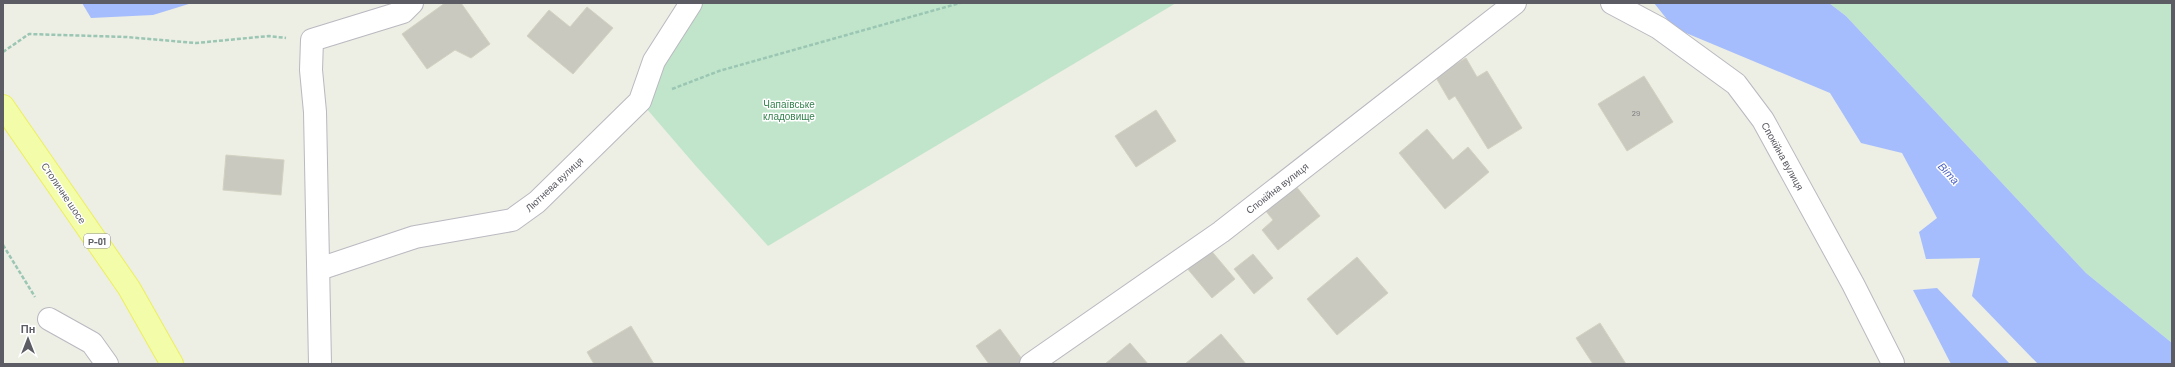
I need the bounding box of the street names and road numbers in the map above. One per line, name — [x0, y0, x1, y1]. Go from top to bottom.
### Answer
street label: Спокійна вулиця — [1759, 120, 1807, 192]
street label: Лютнева вулиця — [523, 154, 585, 214]
street label: Столичне шосе — [39, 160, 89, 226]
street label: Спокійна вулиця — [1243, 160, 1311, 216]
road number: Р-01 — [84, 234, 110, 248]

